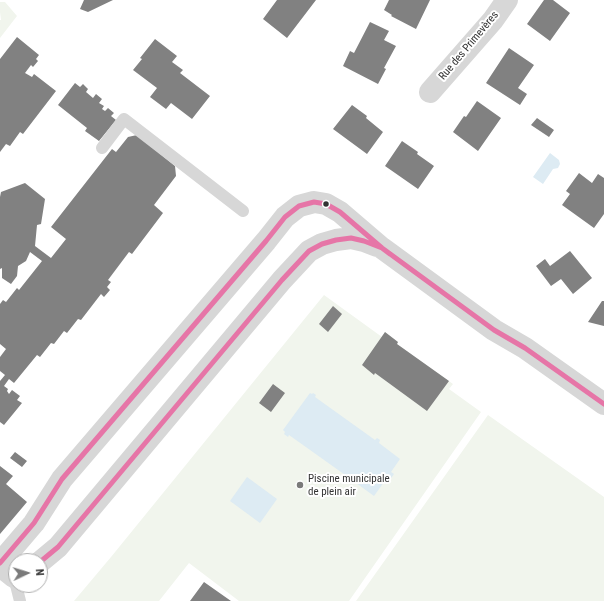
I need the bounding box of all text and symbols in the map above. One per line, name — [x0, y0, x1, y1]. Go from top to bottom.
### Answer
street label: Rue des Primevères — [436, 9, 502, 83]
unlabelled marker — [321, 199, 331, 209]
place label: Piscine municipale de plein air — [308, 472, 390, 498]
marker: Piscine municipale de plein air — [295, 480, 305, 490]
north arrow — [8, 553, 48, 593]
text: N — [33, 568, 46, 576]

